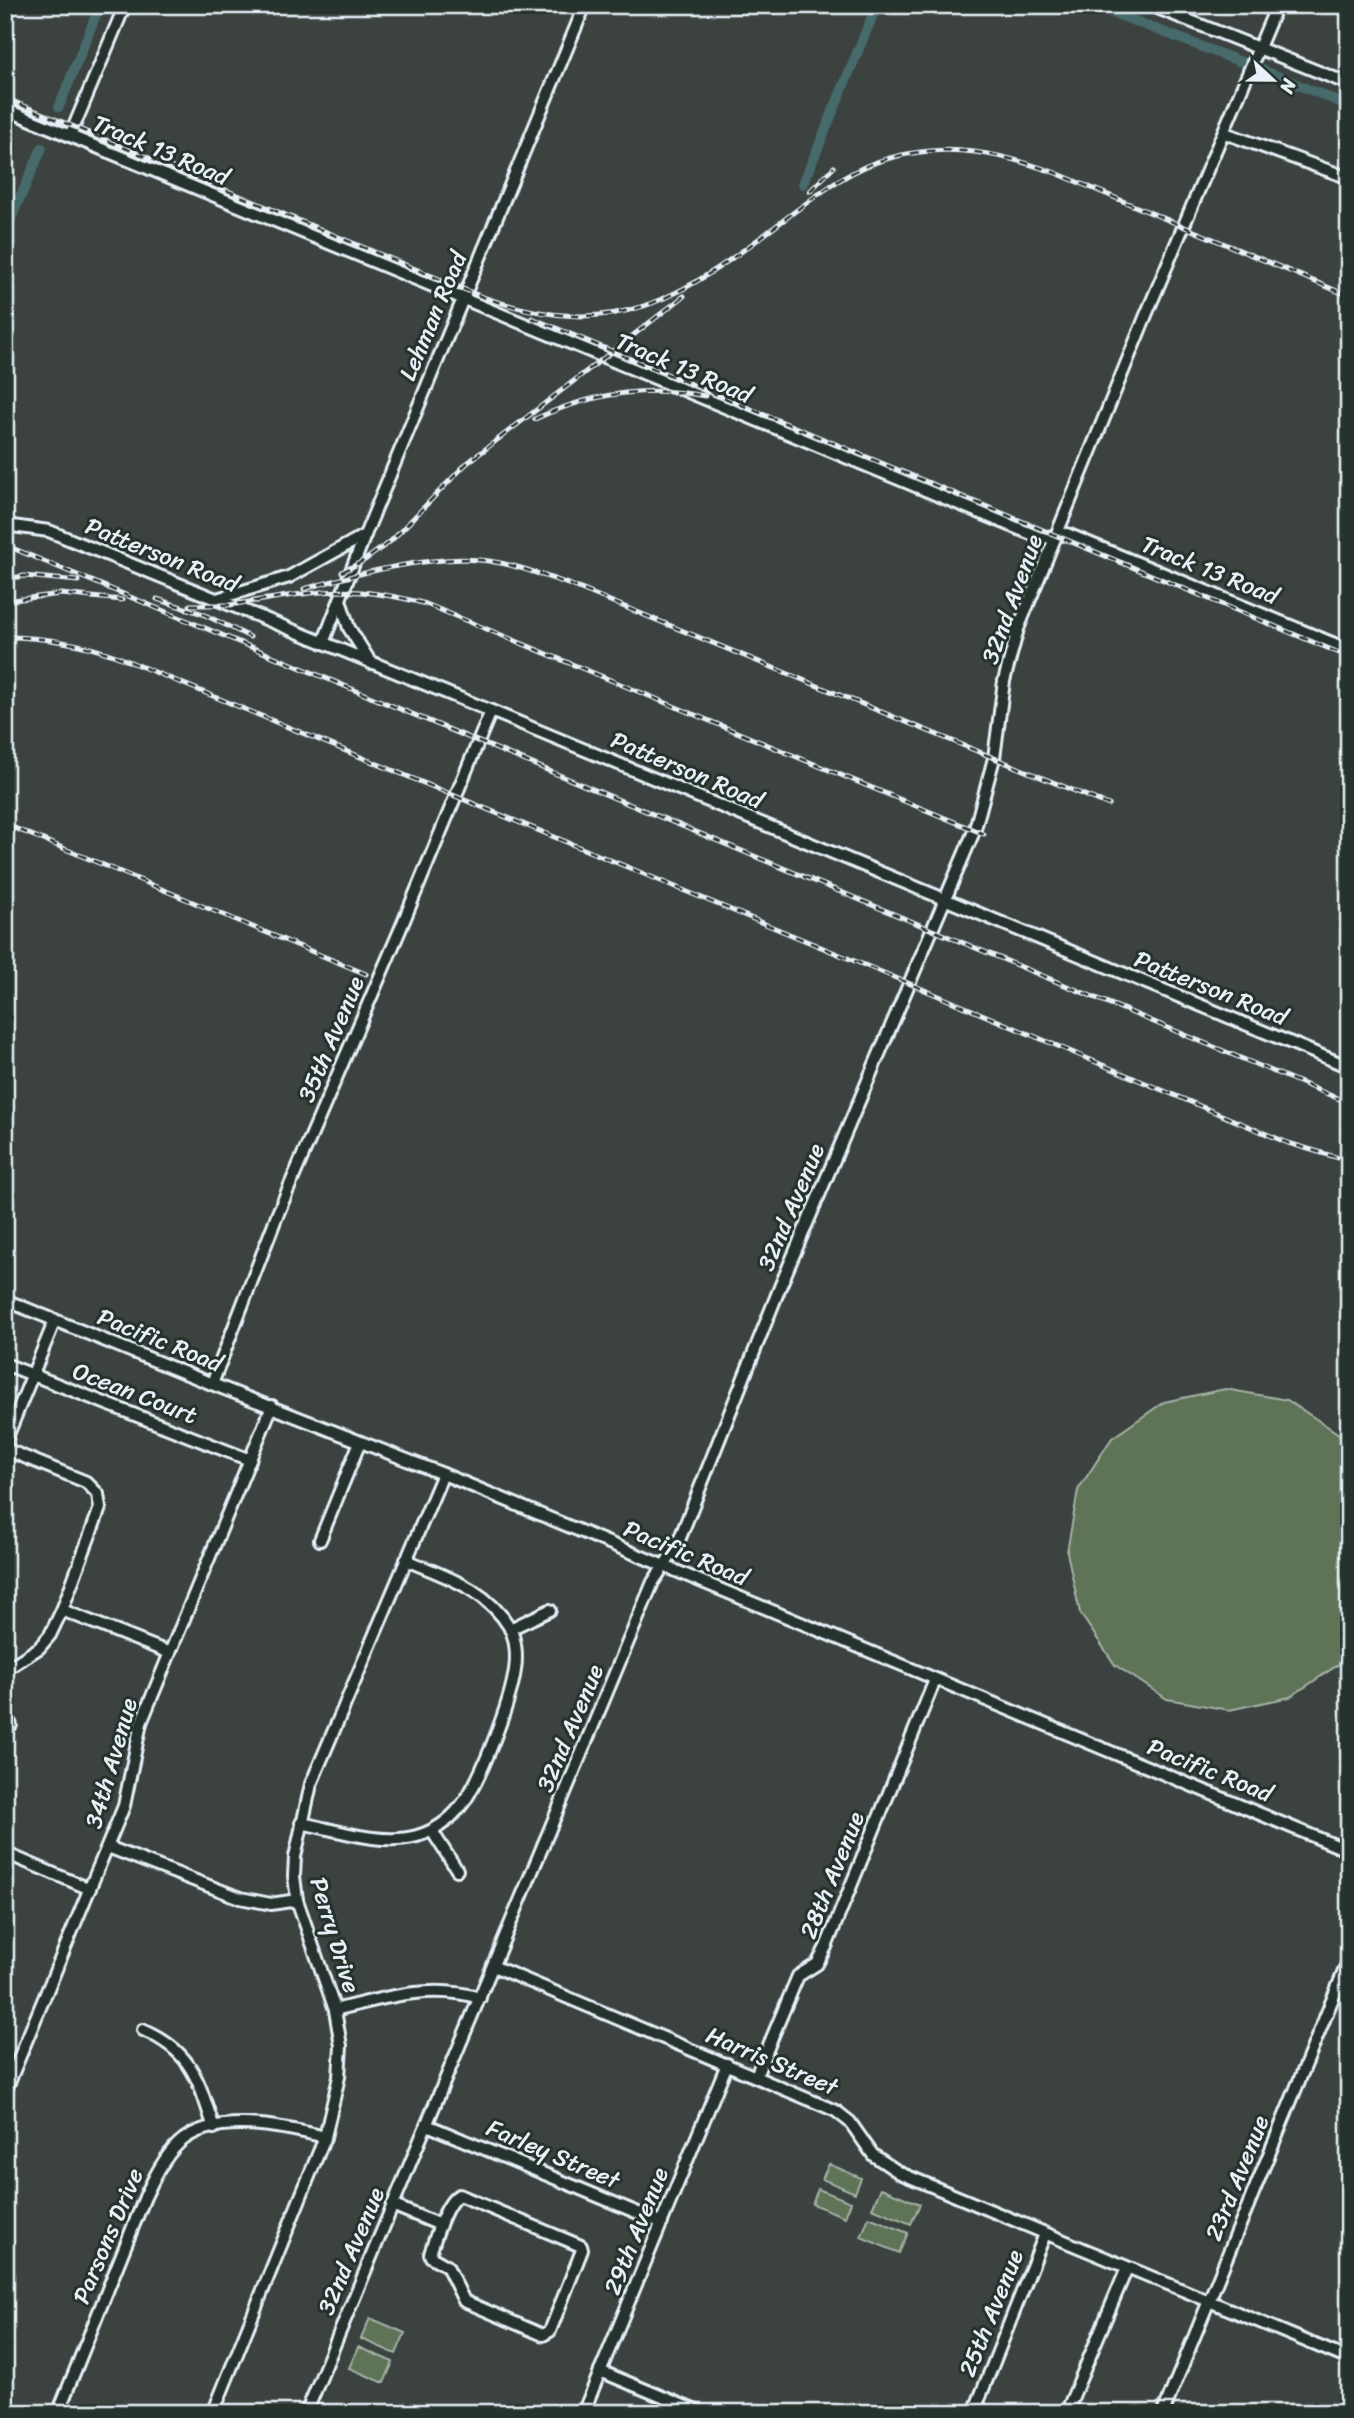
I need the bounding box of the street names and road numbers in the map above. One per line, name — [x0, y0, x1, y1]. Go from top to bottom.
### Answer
street label: Track 13 Road — [86, 102, 238, 199]
street label: Lehman Road — [387, 243, 480, 387]
street label: Track 13 Road — [609, 320, 761, 417]
street label: Patterson Road — [79, 505, 247, 606]
street label: Track 13 Road — [1135, 523, 1287, 618]
street label: 32nd Avenue — [969, 528, 1055, 670]
street label: Patterson Road — [604, 719, 772, 822]
street label: Patterson Road — [1128, 938, 1296, 1039]
street label: 35th Avenue — [286, 969, 377, 1109]
street label: 32nd Avenue — [745, 1136, 837, 1278]
street label: Pacific Road — [91, 1296, 230, 1385]
street label: Ocean Court — [66, 1350, 204, 1436]
street label: Pacific Road — [617, 1508, 756, 1599]
street label: 32nd Avenue — [524, 1657, 616, 1799]
street label: 34th Avenue — [72, 1692, 150, 1833]
street label: Pacific Road — [1141, 1726, 1280, 1815]
street label: 28th Avenue — [787, 1805, 877, 1945]
street label: Perry Drive — [297, 1872, 373, 1998]
street label: Harris Street — [699, 2014, 846, 2108]
street label: Farley Street — [480, 2107, 628, 2202]
street label: 23rd Avenue — [1193, 2108, 1281, 2247]
street label: 29th Avenue — [591, 2160, 681, 2301]
street label: Parsons Drive — [60, 2161, 156, 2311]
street label: 32nd Avenue — [305, 2180, 397, 2322]
street label: 25th Avenue — [946, 2242, 1036, 2383]

